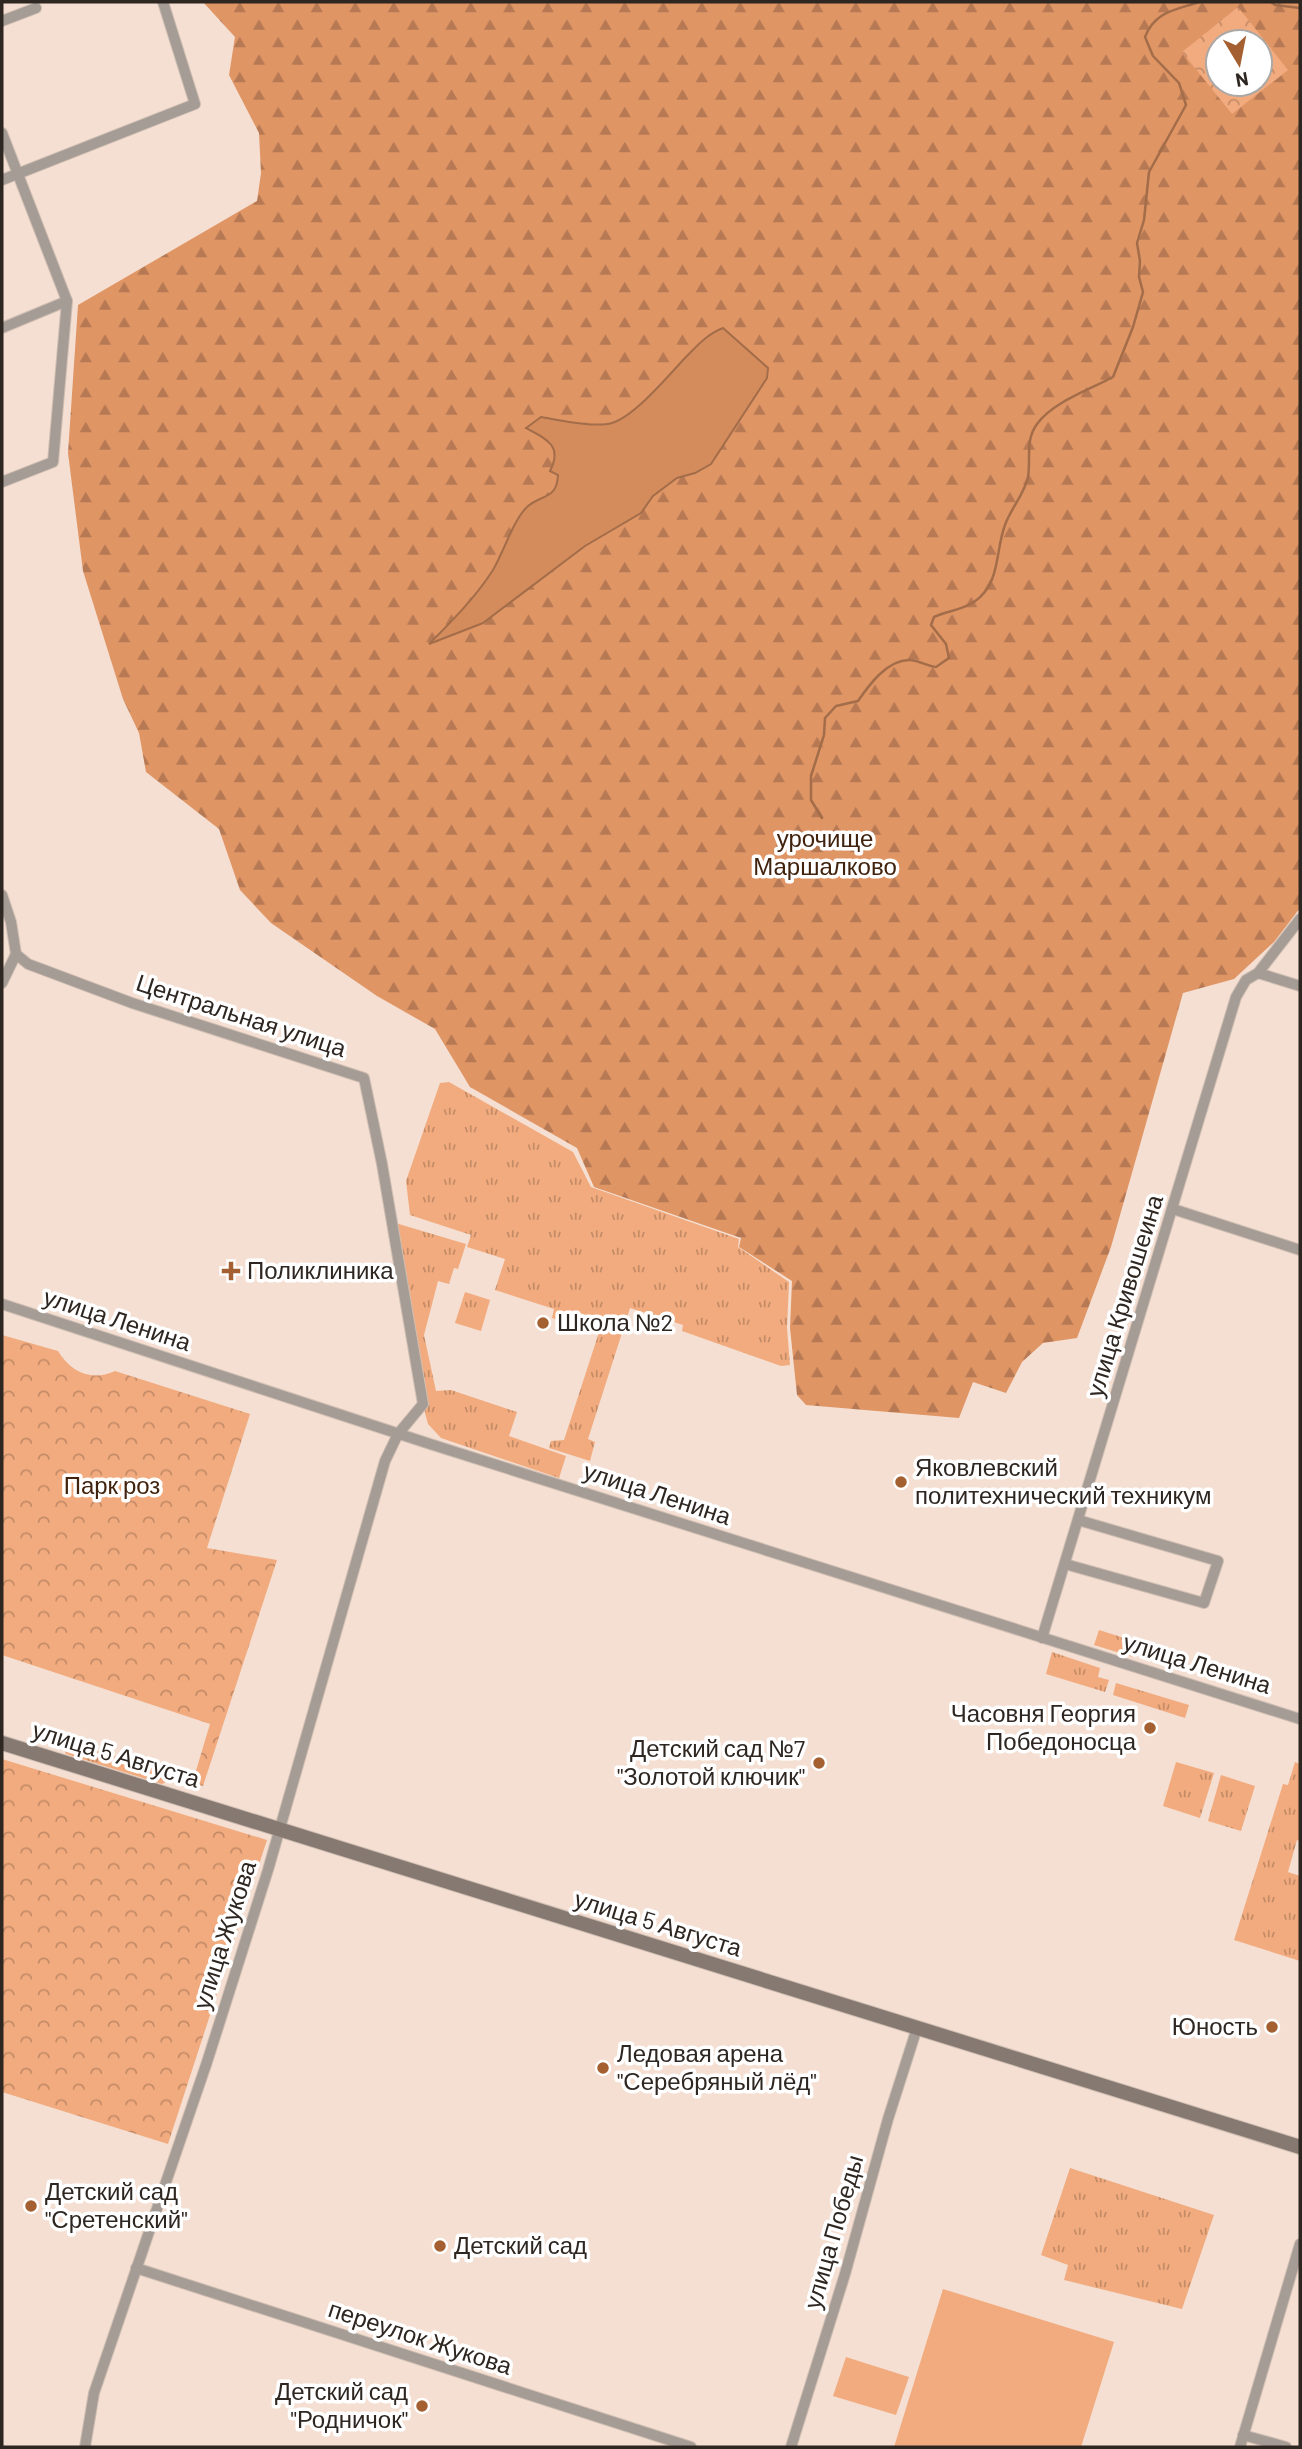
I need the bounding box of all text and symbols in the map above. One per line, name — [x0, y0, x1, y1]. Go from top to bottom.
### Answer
north arrow — [1204, 28, 1274, 98]
text: N — [1234, 68, 1250, 93]
park label: урочище Маршалково — [753, 823, 897, 880]
street label: Центральная улица — [133, 967, 351, 1062]
street label: улица Кривошеина — [1079, 1190, 1168, 1400]
place label: Поликлиника — [247, 1255, 394, 1284]
marker: Поликлиника — [221, 1261, 241, 1281]
street label: улица Ленина — [40, 1281, 195, 1356]
place label: Школа №2 — [557, 1307, 673, 1336]
marker: Школа №2 — [535, 1315, 551, 1331]
place label: Яковлевский политехнический техникум — [915, 1452, 1212, 1509]
street label: улица Ленина — [580, 1455, 735, 1530]
park label: Парк роз — [64, 1470, 160, 1499]
marker: Яковлевский политехнический техникум — [893, 1474, 909, 1490]
street label: улица Ленина — [1120, 1626, 1276, 1699]
place label: Часовня Георгия Победоносца — [951, 1698, 1137, 1755]
street label: улица 5 Августа — [29, 1714, 204, 1793]
marker: Часовня Георгия Победоносца — [1142, 1720, 1158, 1736]
place label: Детский сад №7 "Золотой ключик" — [617, 1733, 805, 1790]
marker: Детский сад №7 "Золотой ключик" — [811, 1755, 827, 1771]
street label: улица Жукова — [186, 1856, 261, 2013]
street label: улица 5 Августа — [571, 1883, 746, 1962]
place label: Юность — [1172, 2011, 1258, 2040]
marker: Юность — [1264, 2019, 1280, 2035]
place label: Ледовая арена "Серебряный лёд" — [617, 2038, 817, 2095]
marker: Ледовая арена "Серебряный лёд" — [595, 2060, 611, 2076]
street label: улица Победы — [797, 2151, 868, 2312]
place label: Детский сад "Сретенский" — [45, 2176, 188, 2233]
marker: Детский сад "Сретенский" — [23, 2198, 39, 2214]
place label: Детский сад — [454, 2230, 587, 2259]
marker: Детский сад — [432, 2238, 448, 2254]
street label: переулок Жукова — [325, 2293, 516, 2380]
place label: Детский сад "Родничок" — [275, 2376, 408, 2433]
marker: Детский сад "Родничок" — [414, 2398, 430, 2414]

